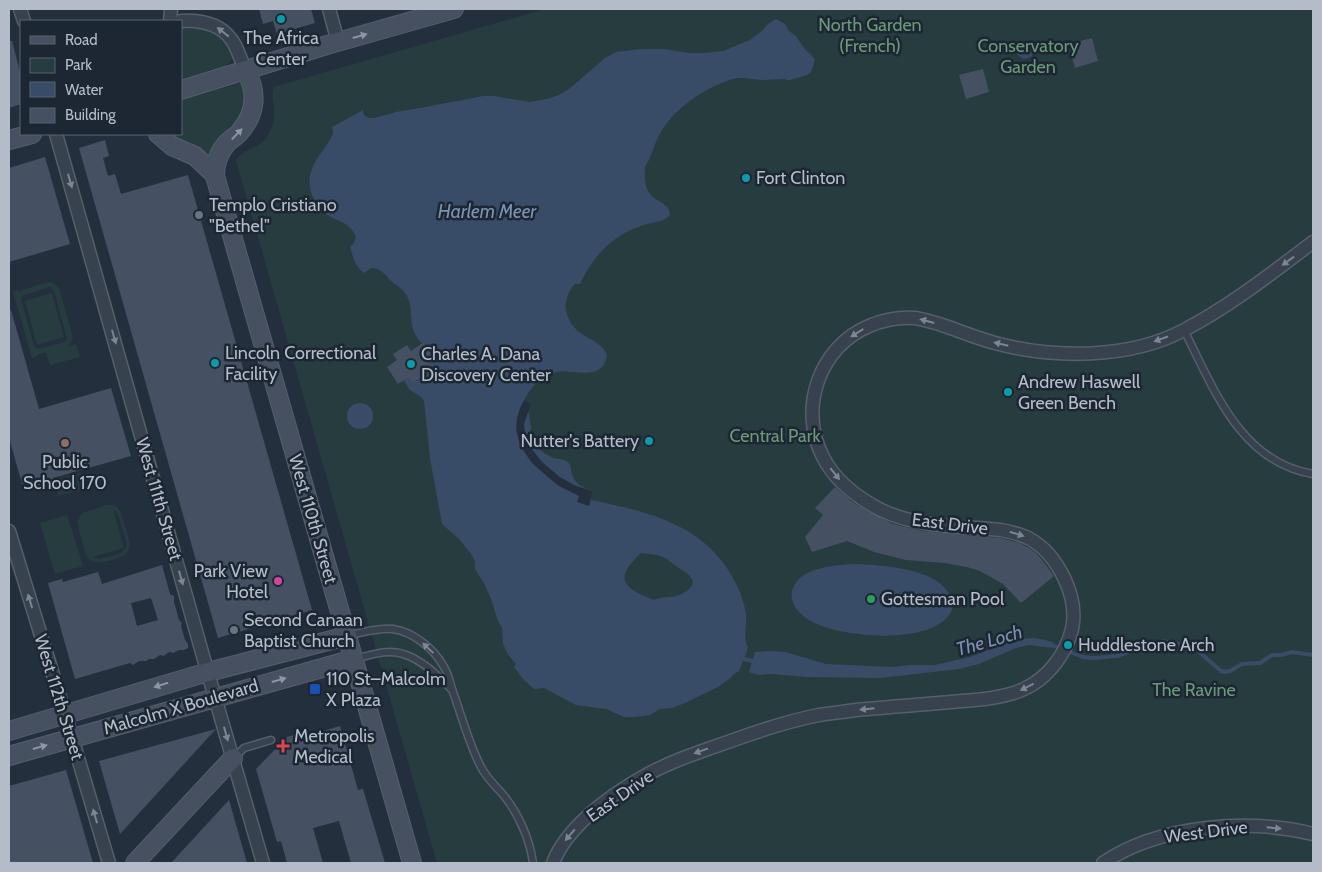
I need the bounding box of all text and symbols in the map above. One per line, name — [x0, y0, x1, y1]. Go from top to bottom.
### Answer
marker: The Africa Center — [275, 13, 287, 25]
park label: North Garden (French) — [818, 14, 922, 57]
legend — [20, 20, 182, 135]
one-way arrow — [217, 27, 230, 38]
place label: The Africa Center — [243, 27, 319, 70]
text: Road — [65, 31, 98, 49]
one-way arrow — [352, 31, 367, 39]
park label: Conservatory Garden — [977, 35, 1079, 78]
text: Park — [65, 56, 92, 74]
text: Water — [65, 81, 103, 99]
text: Building — [65, 106, 116, 124]
one-way arrow — [231, 128, 243, 140]
place label: Fort Clinton — [756, 167, 845, 189]
marker: Fort Clinton — [740, 172, 752, 184]
one-way arrow — [66, 173, 74, 188]
place label: Templo Cristiano "Bethel" — [209, 194, 337, 237]
water label: Harlem Meer — [438, 200, 537, 223]
marker: Templo Cristiano "Bethel" — [193, 209, 205, 221]
one-way arrow — [1282, 255, 1295, 266]
one-way arrow — [920, 317, 935, 325]
one-way arrow — [850, 328, 864, 338]
one-way arrow — [110, 330, 118, 345]
one-way arrow — [1153, 336, 1168, 344]
one-way arrow — [993, 340, 1008, 348]
place label: Lincoln Correctional Facility — [225, 342, 377, 385]
place label: Charles A. Dana Discovery Center — [421, 343, 551, 386]
marker: Lincoln Correctional Facility — [209, 357, 221, 369]
marker: Charles A. Dana Discovery Center — [405, 358, 417, 370]
place label: Andrew Haswell Green Bench — [1018, 371, 1141, 414]
marker: Andrew Haswell Green Bench — [1002, 386, 1014, 398]
park label: Central Park — [730, 425, 821, 447]
place label: Nutter's Battery — [520, 430, 639, 452]
street label: West 111th Street — [131, 435, 187, 563]
marker: Nutter's Battery — [643, 435, 655, 447]
marker: Public School 170 — [59, 437, 71, 449]
place label: Public School 170 — [23, 451, 107, 494]
street label: West 110th Street — [284, 452, 342, 586]
one-way arrow — [829, 467, 840, 480]
street label: East Drive — [911, 508, 989, 540]
one-way arrow — [1009, 531, 1024, 538]
place label: Park View Hotel — [194, 560, 269, 603]
one-way arrow — [178, 570, 186, 585]
marker: Park View Hotel — [272, 575, 284, 587]
place label: Gottesman Pool — [881, 588, 1005, 610]
one-way arrow — [25, 593, 33, 608]
marker: Gottesman Pool — [865, 593, 877, 605]
place label: Second Canaan Baptist Church — [244, 609, 363, 652]
water label: The Loch — [953, 620, 1025, 661]
marker: Second Canaan Baptist Church — [228, 624, 240, 636]
street label: West 112th Street — [29, 631, 89, 763]
place label: Huddlestone Arch — [1078, 634, 1214, 656]
marker: Huddlestone Arch — [1062, 639, 1074, 651]
one-way arrow — [422, 643, 435, 654]
place label: 110 St–Malcolm X Plaza — [326, 668, 446, 711]
street label: Malcolm X Boulevard — [101, 674, 261, 740]
one-way arrow — [272, 675, 287, 683]
park label: The Ravine — [1152, 679, 1236, 701]
one-way arrow — [154, 682, 169, 690]
marker: 110 St–Malcolm X Plaza — [308, 682, 322, 696]
one-way arrow — [1020, 683, 1034, 691]
one-way arrow — [859, 705, 875, 713]
place label: Metropolis Medical — [294, 725, 374, 768]
one-way arrow — [222, 727, 230, 742]
marker: Metropolis Medical — [276, 739, 290, 753]
one-way arrow — [33, 742, 48, 750]
one-way arrow — [693, 747, 708, 755]
street label: East Drive — [582, 765, 658, 827]
one-way arrow — [90, 809, 98, 824]
street label: West Drive — [1163, 816, 1249, 848]
one-way arrow — [1267, 824, 1283, 832]
one-way arrow — [565, 828, 576, 841]

